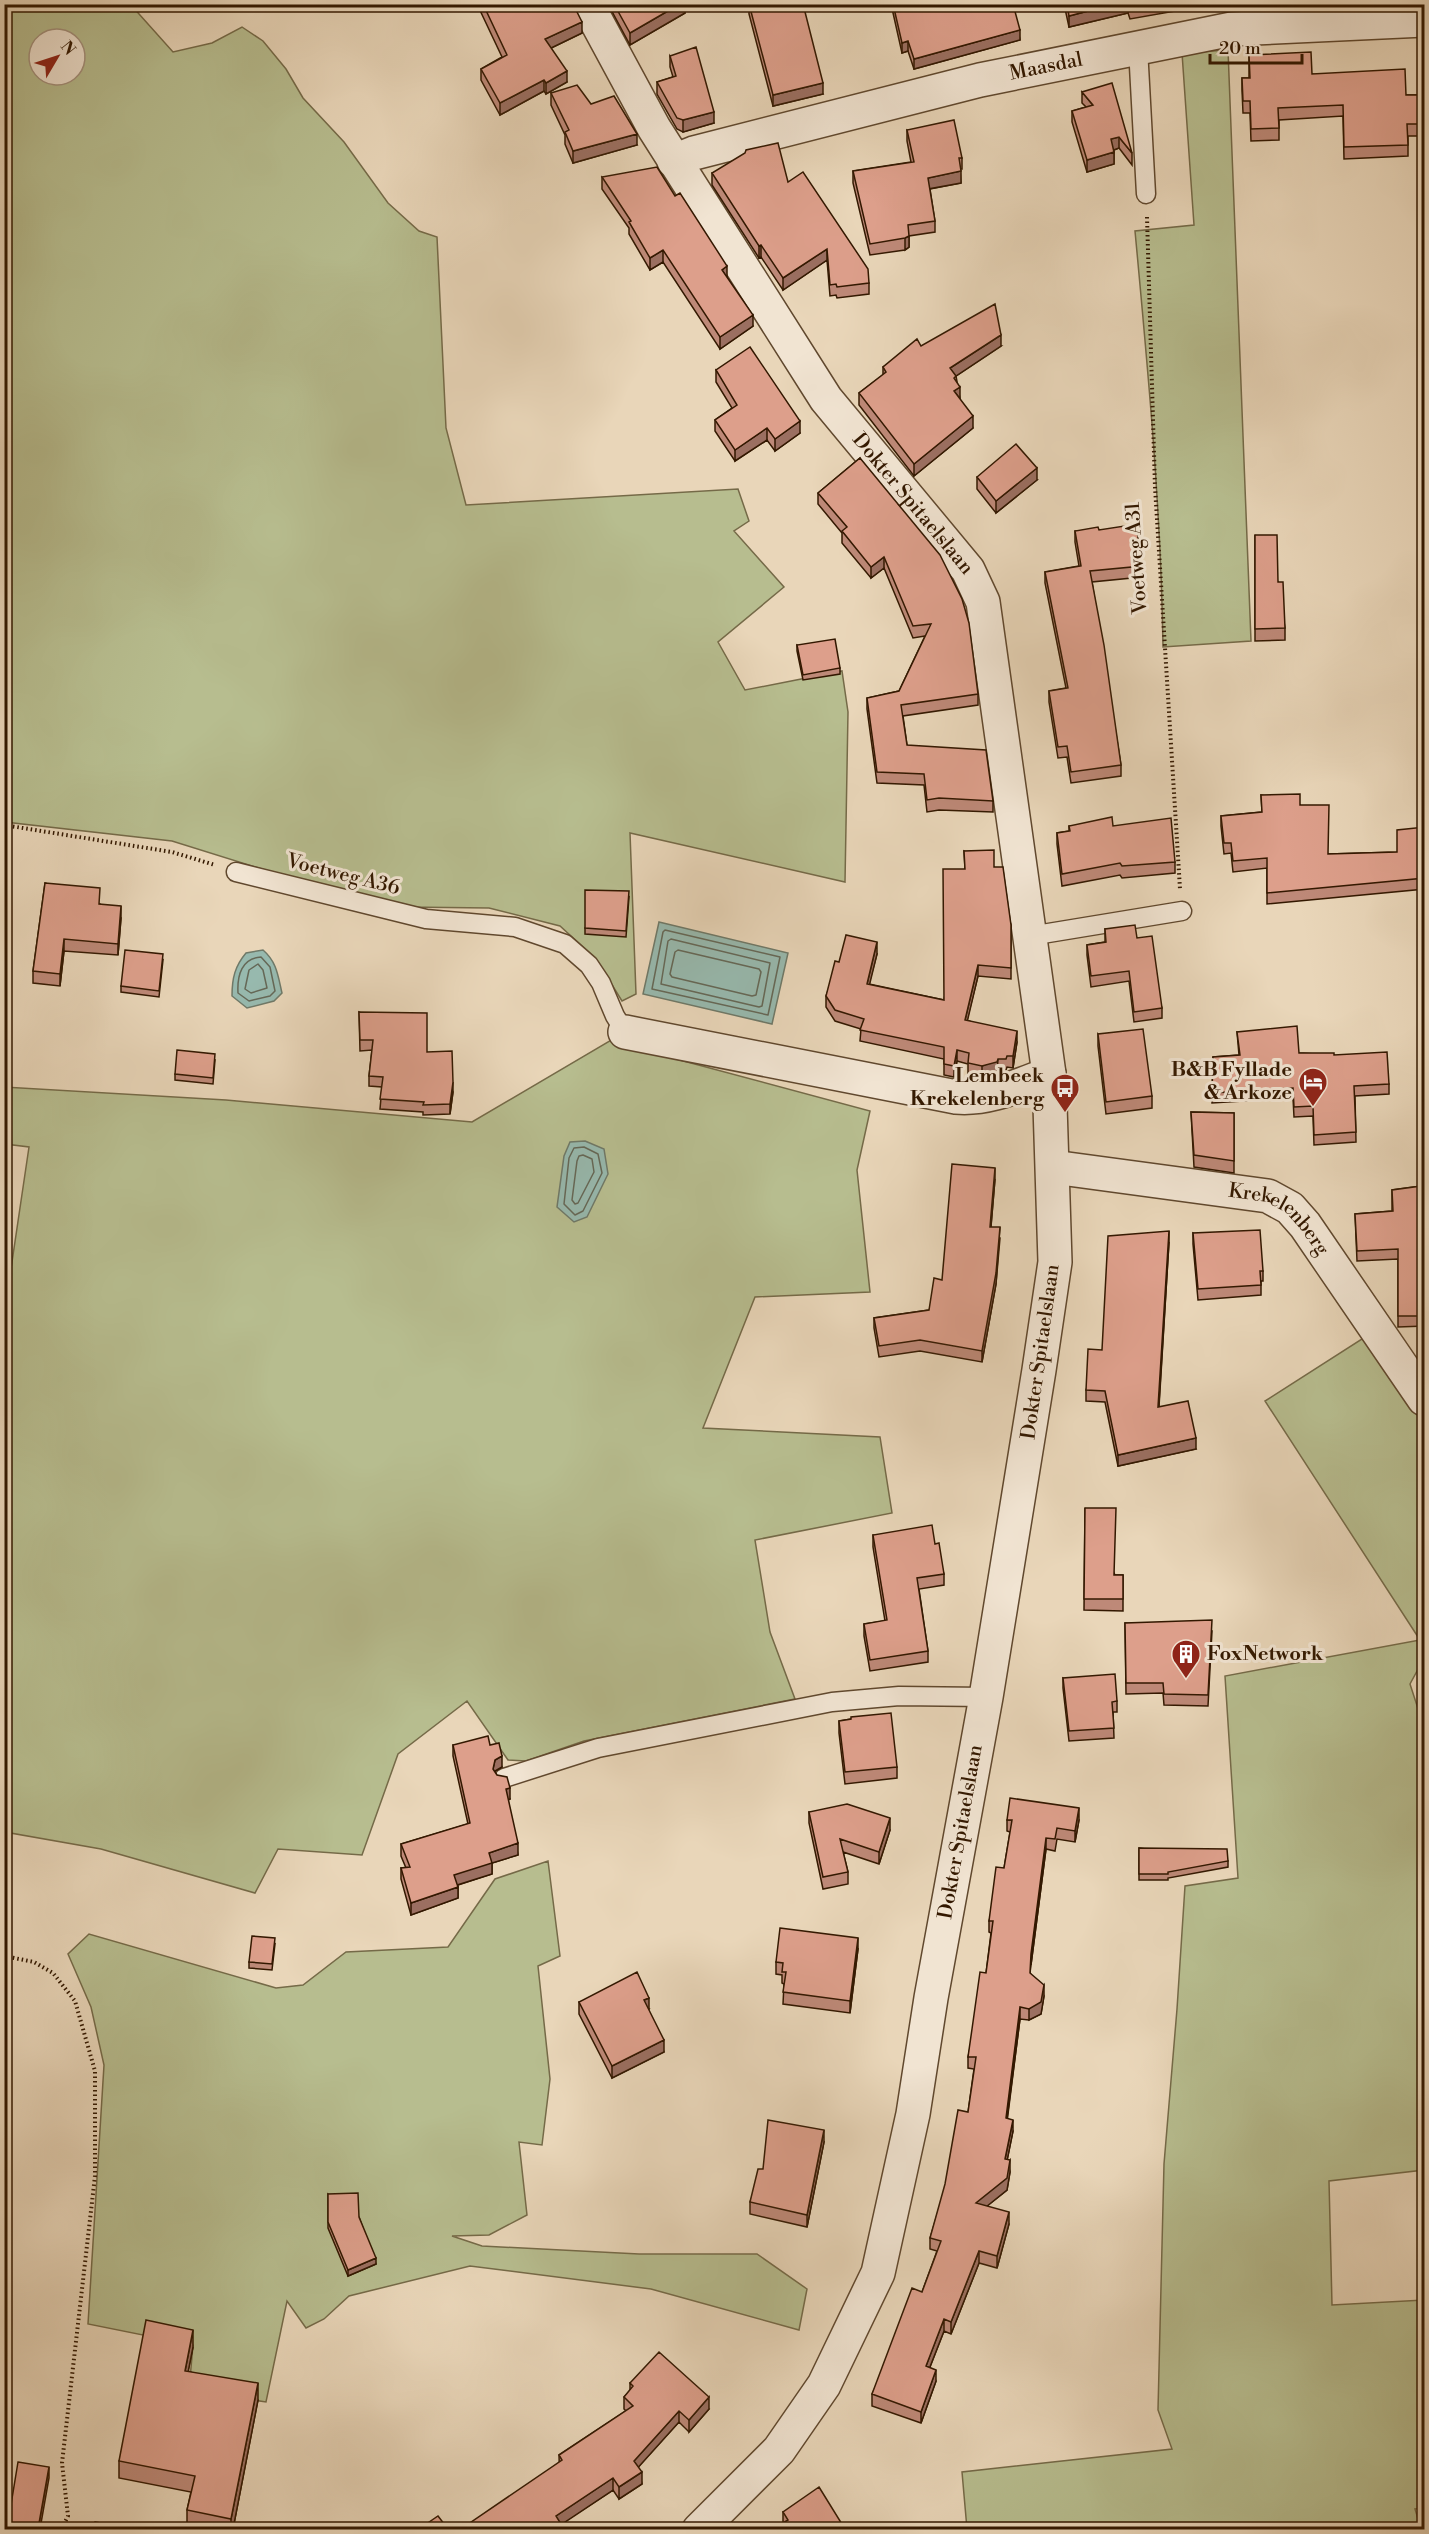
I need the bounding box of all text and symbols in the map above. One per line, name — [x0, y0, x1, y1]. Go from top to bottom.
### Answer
north arrow — [27, 27, 87, 87]
scale bar — [1210, 27, 1302, 65]
text: N — [56, 37, 80, 60]
text: 20 m — [1219, 37, 1261, 60]
street label: Maasdal — [1007, 47, 1085, 86]
street label: Dokter Spitaelslaan — [847, 428, 979, 580]
street label: Voetweg A31 — [1121, 501, 1153, 616]
street label: Voetweg A36 — [283, 849, 402, 901]
place label: B&B Fyllade & Arkoze — [1171, 1058, 1292, 1106]
place label: Lembeek Krekelenberg — [910, 1064, 1045, 1112]
hotel icon: B&B Fyllade & Arkoze — [1297, 1066, 1329, 1108]
bus stop icon: Lembeek Krekelenberg — [1049, 1072, 1081, 1114]
street label: Krekelenberg — [1227, 1178, 1335, 1261]
street label: Dokter Spitaelslaan — [1016, 1263, 1066, 1441]
building icon: FoxNetwork — [1170, 1638, 1202, 1680]
place label: FoxNetwork — [1207, 1642, 1324, 1667]
street label: Dokter Spitaelslaan — [933, 1743, 989, 1921]

